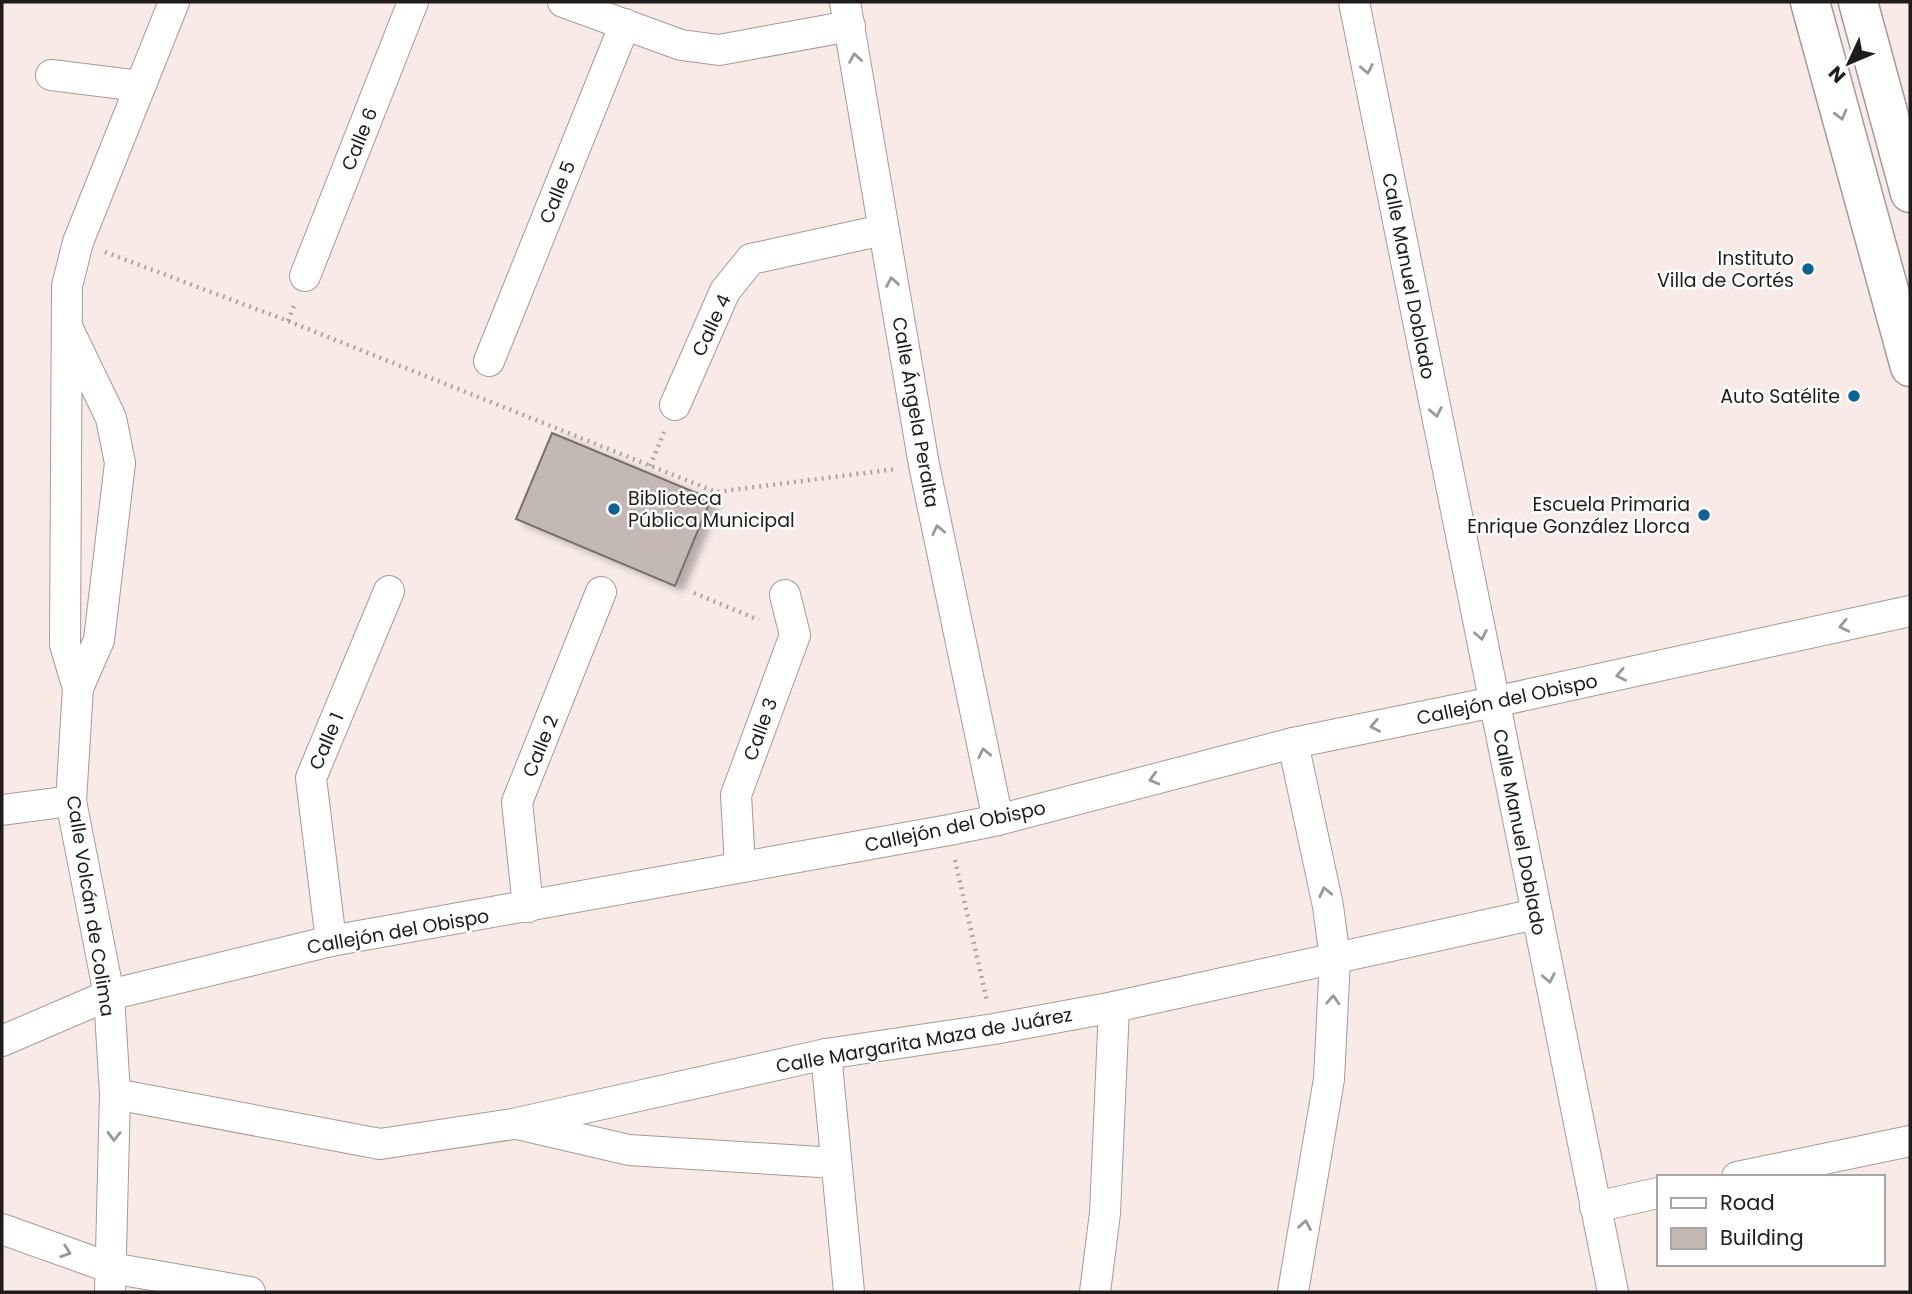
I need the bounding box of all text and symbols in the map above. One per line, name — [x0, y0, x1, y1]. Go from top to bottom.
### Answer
north arrow — [1814, 28, 1884, 98]
one-way arrow — [848, 52, 863, 64]
text: N — [1822, 60, 1852, 89]
one-way arrow — [1359, 63, 1374, 75]
street label: Calle 6 — [335, 104, 384, 175]
one-way arrow — [1833, 109, 1848, 121]
street label: Calle 5 — [533, 157, 582, 228]
street label: Calle Manuel Doblado — [1375, 171, 1442, 382]
place label: Instituto Villa de Cortés — [1657, 245, 1794, 294]
marker: Instituto Villa de Cortés — [1800, 261, 1816, 277]
one-way arrow — [886, 276, 901, 288]
street label: Calle 4 — [685, 290, 738, 361]
street label: Calle Ángela Peralta — [885, 315, 946, 509]
place label: Auto Satélite — [1720, 383, 1840, 410]
marker: Auto Satélite — [1846, 388, 1862, 404]
one-way arrow — [1428, 406, 1443, 418]
place label: Biblioteca Pública Municipal — [628, 485, 795, 534]
place label: Escuela Primaria Enrique González Llorca — [1467, 491, 1690, 540]
marker: Biblioteca Pública Municipal — [606, 501, 622, 517]
marker: Escuela Primaria Enrique González Llorca — [1696, 507, 1712, 523]
one-way arrow — [931, 524, 946, 536]
one-way arrow — [1838, 618, 1850, 632]
one-way arrow — [1472, 629, 1487, 641]
one-way arrow — [1615, 666, 1627, 681]
street label: Callejón del Obispo — [1414, 667, 1600, 732]
street label: Calle 3 — [737, 694, 784, 764]
street label: Calle 1 — [302, 708, 351, 774]
street label: Calle 2 — [516, 711, 565, 781]
one-way arrow — [1369, 718, 1381, 733]
street label: Calle Manuel Doblado — [1486, 727, 1553, 938]
one-way arrow — [978, 747, 993, 759]
one-way arrow — [1148, 771, 1160, 785]
street label: Calle Volcán de Colima — [60, 794, 121, 1018]
street label: Callejón del Obispo — [862, 794, 1048, 859]
one-way arrow — [1318, 886, 1333, 898]
street label: Callejón del Obispo — [305, 902, 491, 961]
one-way arrow — [1541, 972, 1556, 984]
one-way arrow — [1325, 994, 1340, 1005]
street label: Calle Margarita Maza de Juárez — [774, 1001, 1074, 1080]
one-way arrow — [106, 1131, 121, 1142]
legend — [1657, 1175, 1884, 1266]
text: Road — [1720, 1188, 1775, 1217]
one-way arrow — [1297, 1219, 1312, 1231]
text: Building — [1720, 1223, 1804, 1252]
one-way arrow — [60, 1244, 72, 1258]

